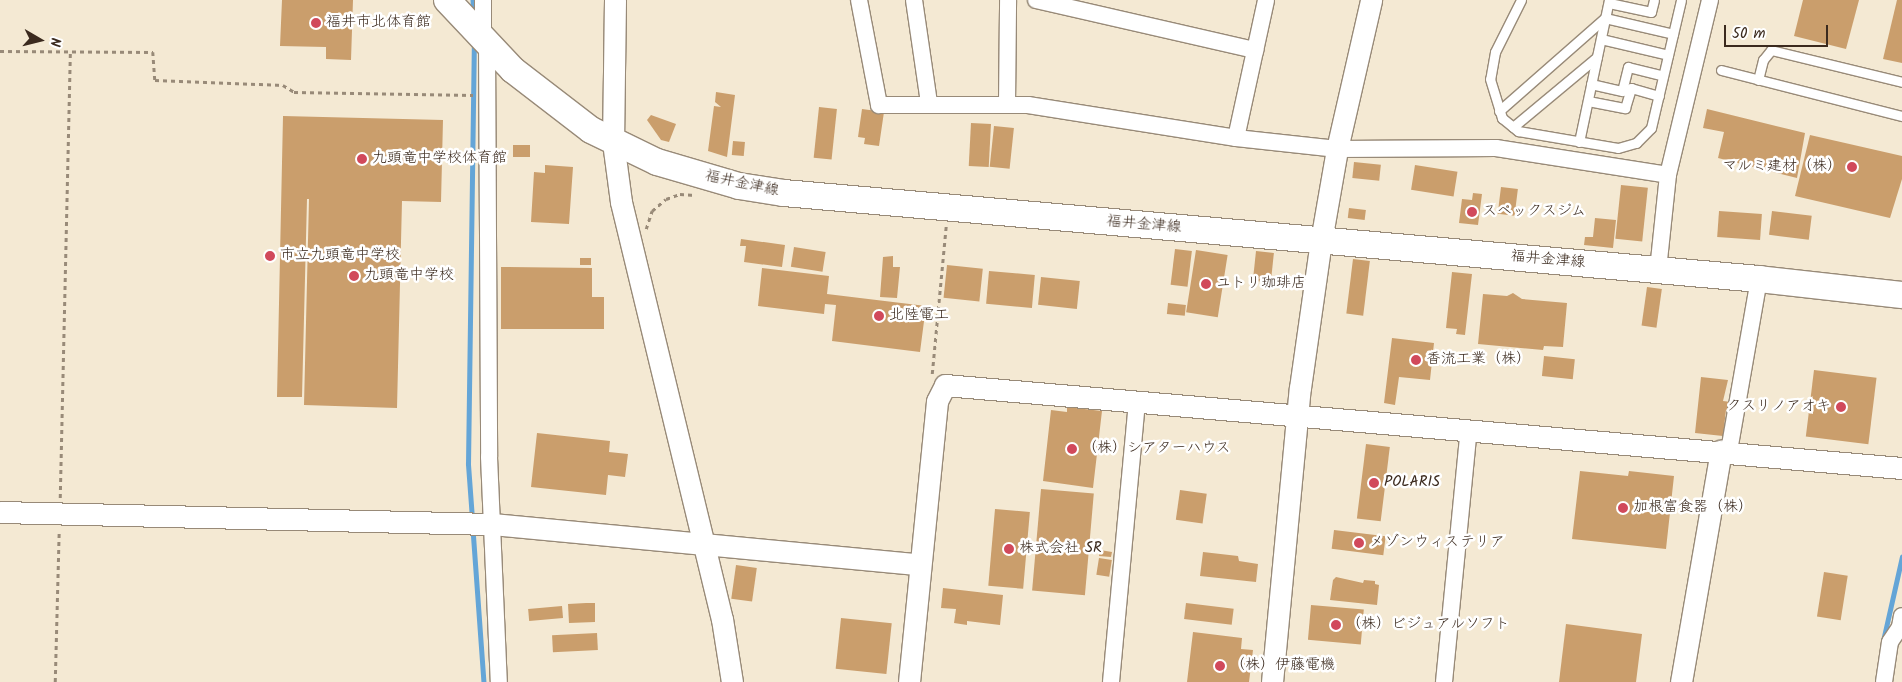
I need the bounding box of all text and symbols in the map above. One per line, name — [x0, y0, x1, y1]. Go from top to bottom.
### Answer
place label: 福井市北体育館 — [326, 14, 431, 32]
north arrow — [15, 15, 65, 65]
scale bar — [1727, 15, 1831, 47]
marker: 福井市北体育館 — [310, 17, 322, 29]
text: 50 m — [1732, 22, 1766, 46]
text: N — [43, 36, 66, 48]
place label: 九頭竜中学校体育館 — [372, 150, 507, 168]
marker: 九頭竜中学校体育館 — [356, 153, 368, 165]
place label: マルミ建材（株） — [1722, 158, 1842, 176]
marker: マルミ建材（株） — [1846, 161, 1858, 173]
street label: 福井金津線 — [703, 167, 781, 201]
place label: スペックスジム — [1482, 203, 1587, 221]
marker: スペックスジム — [1466, 206, 1478, 218]
street label: 福井金津線 — [1106, 213, 1182, 237]
place label: 市立九頭竜中学校 — [280, 247, 400, 265]
street label: 福井金津線 — [1510, 248, 1586, 272]
marker: 市立九頭竜中学校 — [264, 250, 276, 262]
place label: 九頭竜中学校 — [364, 267, 454, 285]
marker: 九頭竜中学校 — [348, 270, 360, 282]
place label: ユトリ珈琲店 — [1216, 275, 1306, 293]
marker: ユトリ珈琲店 — [1200, 278, 1212, 290]
place label: 北陸電工 — [889, 307, 949, 325]
marker: 北陸電工 — [873, 310, 885, 322]
place label: 香流工業（株） — [1426, 351, 1531, 369]
marker: 香流工業（株） — [1410, 354, 1422, 366]
place label: クスリノアオキ — [1726, 398, 1831, 416]
marker: クスリノアオキ — [1835, 401, 1847, 413]
place label: （株）シアターハウス — [1082, 440, 1232, 458]
marker: （株）シアターハウス — [1066, 443, 1078, 455]
place label: POLARIS — [1384, 474, 1440, 492]
marker: POLARIS — [1368, 477, 1380, 489]
place label: 加根富食器（株） — [1633, 499, 1753, 517]
marker: 加根富食器（株） — [1617, 502, 1629, 514]
place label: メゾンウィステリア — [1369, 534, 1504, 552]
marker: メゾンウィステリア — [1353, 537, 1365, 549]
place label: 株式会社 SR — [1019, 540, 1102, 558]
marker: 株式会社 SR — [1003, 543, 1015, 555]
place label: （株）ビジュアルソフト — [1346, 616, 1511, 634]
marker: （株）ビジュアルソフト — [1330, 619, 1342, 631]
place label: （株）伊藤電機 — [1230, 657, 1335, 675]
marker: （株）伊藤電機 — [1214, 660, 1226, 672]

